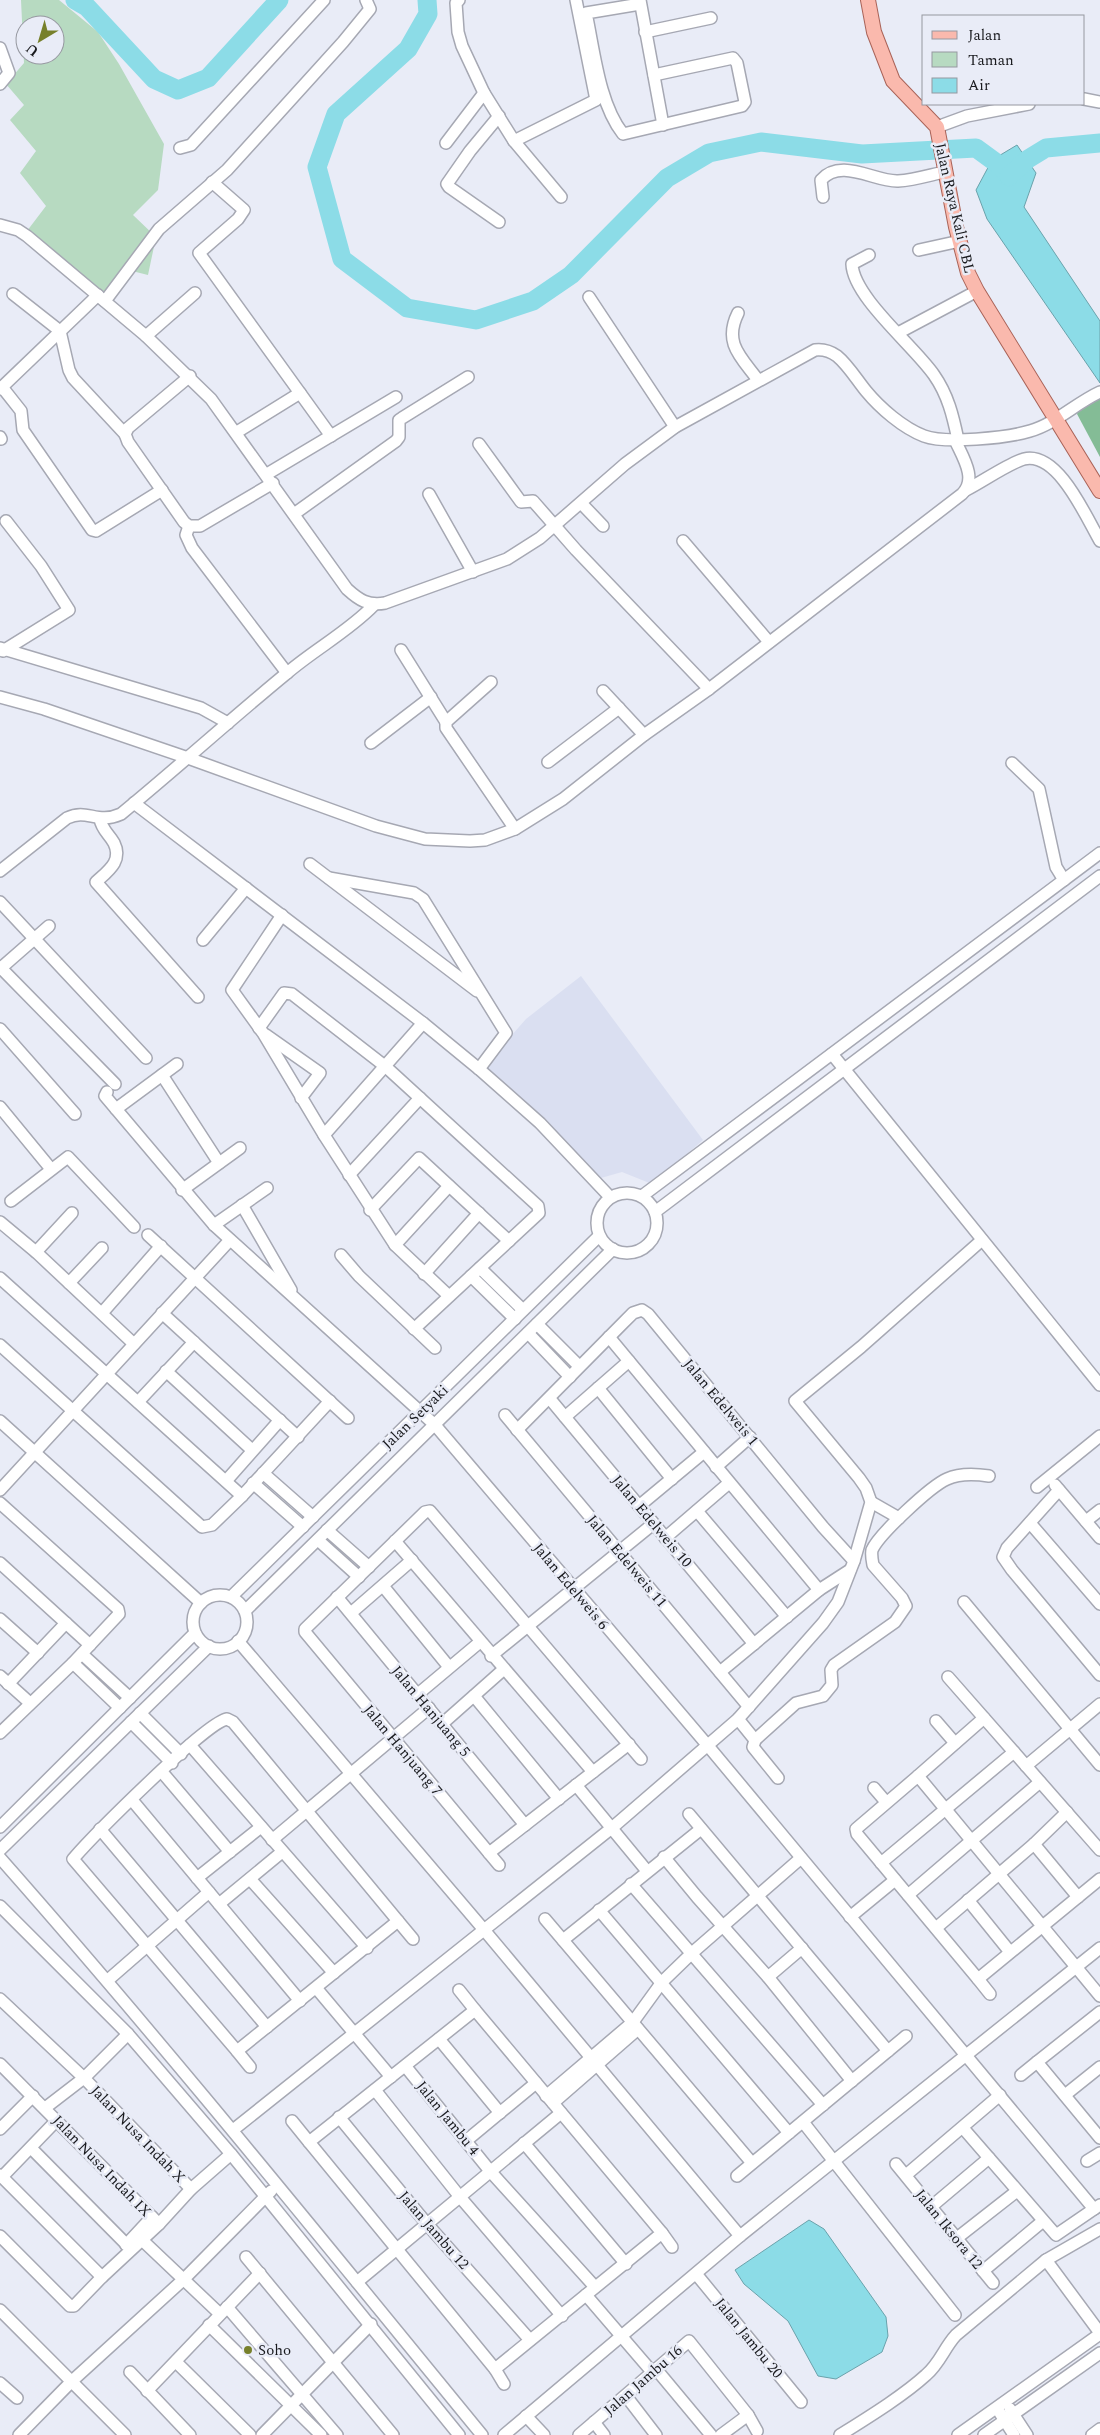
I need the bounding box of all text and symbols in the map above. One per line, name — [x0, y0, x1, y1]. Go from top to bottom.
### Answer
north arrow — [15, 15, 65, 65]
legend — [922, 15, 1085, 105]
text: Jalan — [968, 24, 1001, 47]
text: U — [21, 38, 43, 62]
text: Taman — [968, 49, 1014, 72]
text: Air — [968, 74, 990, 97]
street label: Jalan Raya Kali CBL — [928, 141, 981, 276]
street label: Jalan Edelweis 1 — [677, 1354, 764, 1451]
street label: Jalan Setyaki — [377, 1380, 454, 1455]
street label: Jalan Edelweis 10 — [606, 1470, 697, 1573]
street label: Jalan Edelweis 11 — [581, 1510, 672, 1613]
street label: Jalan Edelweis 6 — [527, 1538, 614, 1635]
street label: Jalan Hanjuang 5 — [385, 1660, 476, 1762]
street label: Jalan Hanjuang 7 — [357, 1699, 448, 1801]
street label: Jalan Jambu 4 — [410, 2076, 485, 2161]
street label: Jalan Nusa Indah X — [85, 2080, 191, 2189]
street label: Jalan Nusa Indah IX — [47, 2110, 157, 2223]
street label: Jalan Iksora 12 — [909, 2184, 988, 2274]
street label: Jalan Jambu 12 — [393, 2186, 474, 2275]
street label: Jalan Jambu 20 — [709, 2293, 788, 2384]
place label: Soho — [258, 2339, 291, 2362]
street label: Jalan Jambu 16 — [599, 2339, 688, 2421]
marker: Soho — [242, 2344, 254, 2356]

